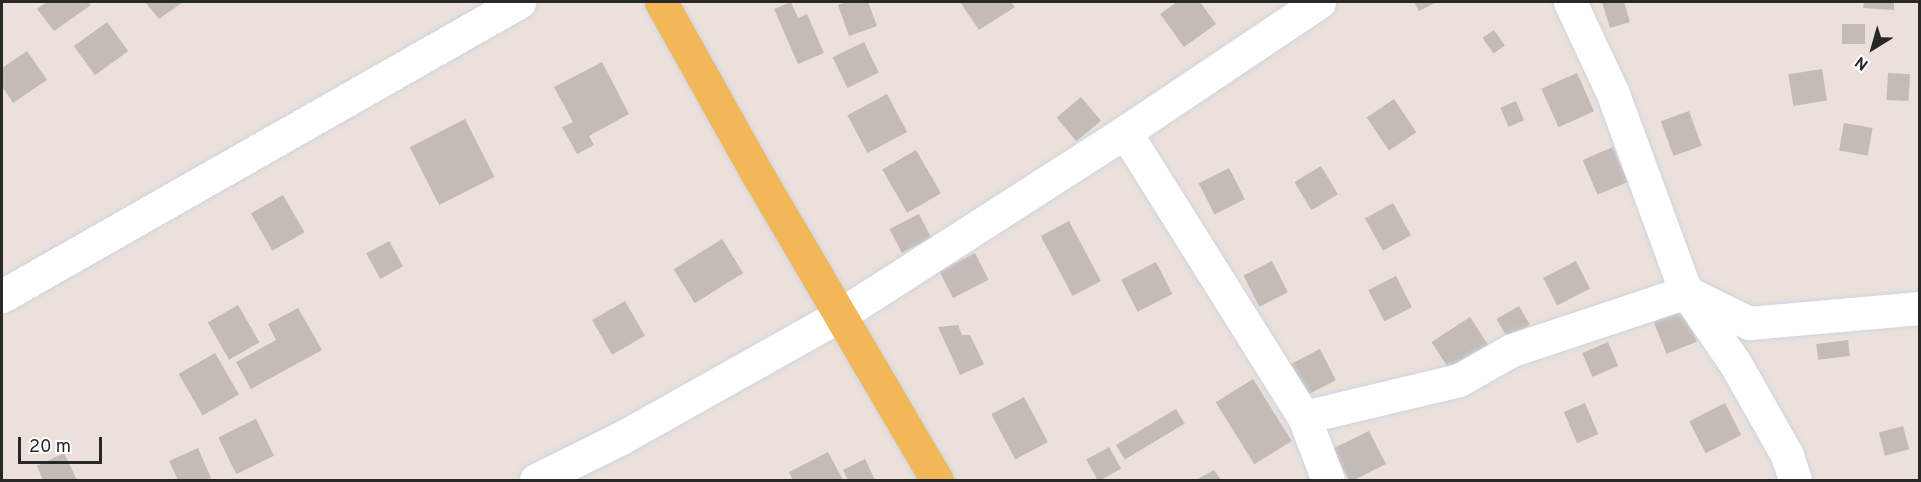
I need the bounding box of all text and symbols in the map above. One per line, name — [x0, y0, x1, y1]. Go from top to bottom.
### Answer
north arrow — [1843, 18, 1903, 78]
text: N — [1852, 51, 1873, 74]
scale bar — [21, 425, 105, 463]
text: 20 m — [29, 436, 71, 459]

